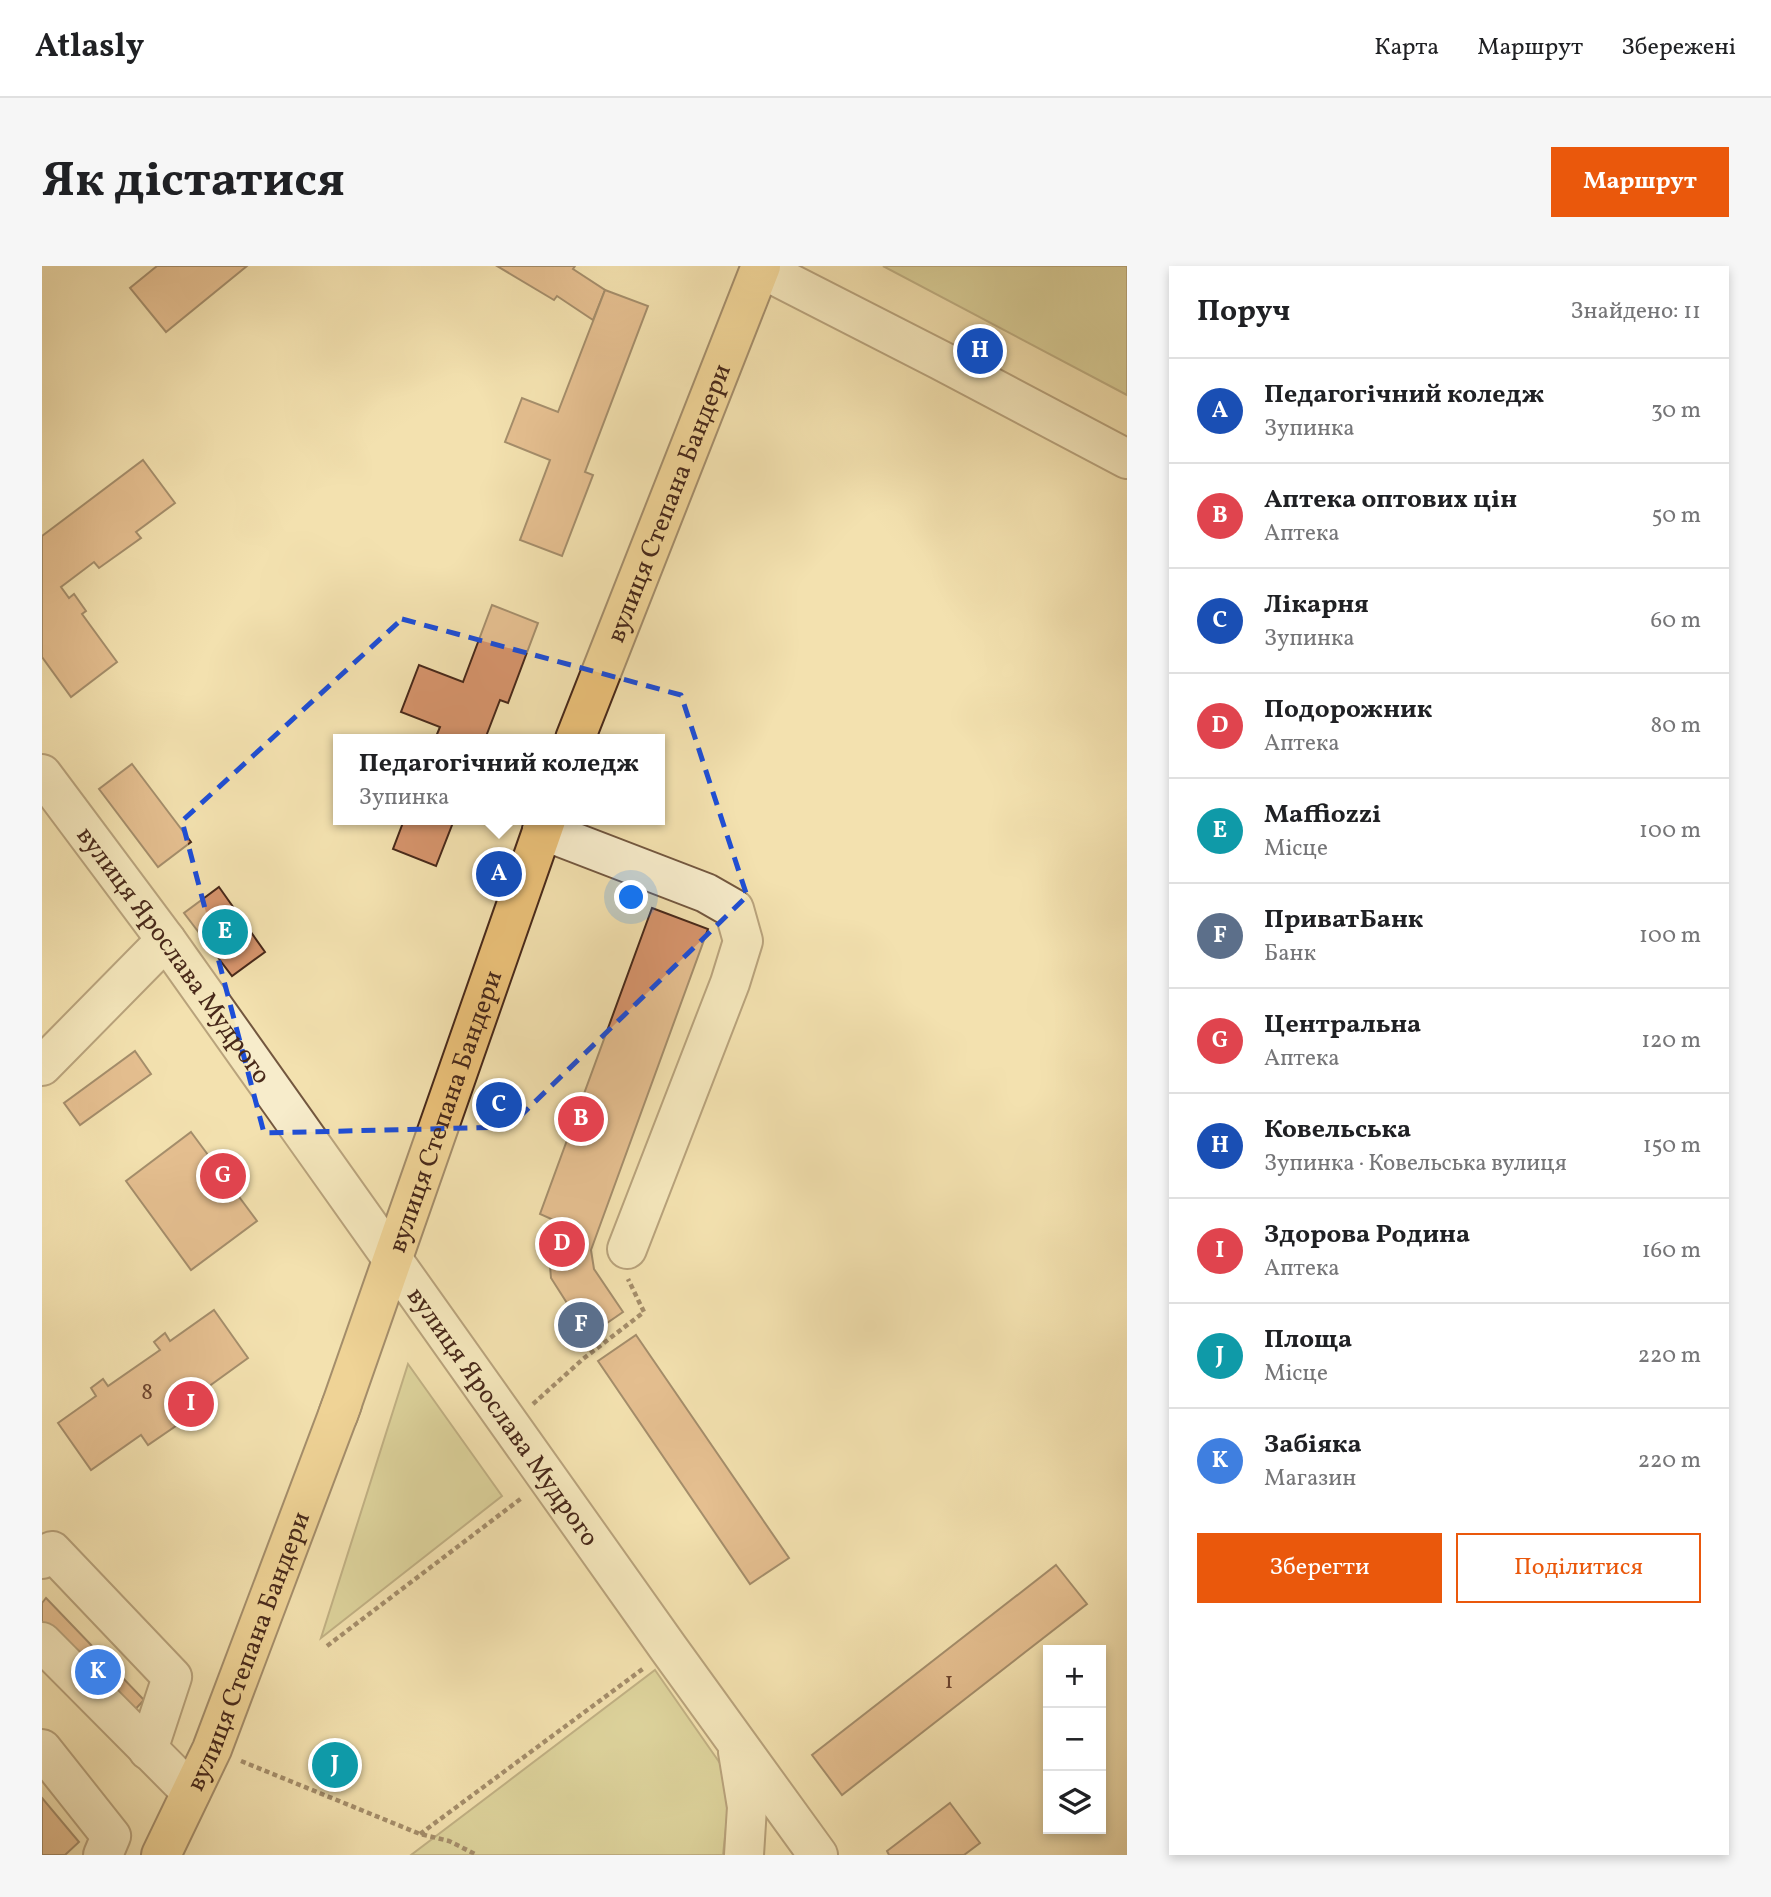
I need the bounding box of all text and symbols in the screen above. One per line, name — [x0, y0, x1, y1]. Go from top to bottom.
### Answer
text: Atlasly — [35, 25, 144, 71]
text: Карта — [1374, 31, 1439, 65]
text: Маршрут — [1477, 31, 1583, 65]
text: Збережені — [1621, 31, 1736, 65]
button: Маршрут — [1551, 147, 1729, 217]
text: Як дістатися — [42, 148, 345, 217]
text: Поруч — [1197, 291, 1290, 333]
text: Знайдено: 11 — [1570, 296, 1701, 328]
pin: H — [957, 325, 1003, 377]
street label: вулиця Степана Бандери — [599, 359, 741, 648]
text: Педагогічний коледж — [1264, 377, 1544, 413]
text: A — [1212, 395, 1228, 427]
text: 30 m — [1651, 395, 1701, 427]
text: Зупинка — [1264, 413, 1355, 445]
text: Аптека оптових цін — [1264, 482, 1517, 518]
text: B — [1212, 500, 1228, 532]
text: 50 m — [1652, 500, 1701, 532]
text: Аптека — [1264, 518, 1340, 550]
text: Лікарня — [1264, 587, 1369, 623]
text: C — [1213, 605, 1227, 637]
text: 60 m — [1651, 605, 1701, 637]
text: Зупинка — [1264, 623, 1355, 655]
text: Подорожник — [1264, 692, 1432, 728]
text: D — [1212, 710, 1228, 742]
text: 80 m — [1651, 710, 1701, 742]
text: Аптека — [1264, 728, 1340, 760]
popup — [333, 734, 665, 825]
text: Педагогічний коледж — [359, 746, 639, 782]
text: Зупинка — [359, 782, 449, 814]
text: Maffiozzi — [1264, 797, 1381, 833]
text: E — [1213, 815, 1227, 847]
text: 100 m — [1639, 815, 1701, 847]
street label: вулиця Ярослава Мудрого — [67, 819, 279, 1092]
text: Місце — [1264, 833, 1328, 865]
pin: A — [476, 848, 522, 900]
your location — [614, 880, 648, 914]
text: ПриватБанк — [1264, 902, 1423, 938]
pin: E — [202, 906, 248, 958]
text: F — [1213, 920, 1227, 952]
text: 100 m — [1639, 920, 1701, 952]
text: Банк — [1264, 938, 1316, 970]
street label: вулиця Степана Бандери — [380, 966, 512, 1258]
text: Центральна — [1264, 1007, 1421, 1043]
text: G — [1212, 1025, 1228, 1057]
text: 120 m — [1641, 1025, 1701, 1057]
text: Аптека — [1264, 1043, 1340, 1075]
pin: C — [476, 1079, 522, 1131]
pin: B — [558, 1093, 604, 1145]
text: Ковельська — [1264, 1112, 1411, 1148]
text: H — [1211, 1130, 1229, 1162]
text: 150 m — [1643, 1130, 1701, 1162]
text: Зупинка · Ковельська вулиця — [1264, 1148, 1567, 1180]
pin: G — [200, 1150, 246, 1202]
text: Здорова Родина — [1264, 1217, 1470, 1253]
pin: D — [539, 1218, 585, 1270]
text: I — [1216, 1235, 1224, 1267]
text: 160 m — [1642, 1235, 1701, 1267]
text: Аптека — [1264, 1253, 1340, 1285]
street label: вулиця Ярослава Мудрого — [398, 1280, 607, 1554]
pin: F — [558, 1299, 604, 1351]
text: Площа — [1264, 1322, 1352, 1358]
text: J — [1216, 1340, 1224, 1372]
text: 220 m — [1638, 1340, 1701, 1372]
text: Місце — [1264, 1358, 1328, 1390]
house number: 8 — [141, 1377, 153, 1409]
pin: I — [168, 1378, 214, 1430]
text: Забіяка — [1264, 1427, 1362, 1463]
text: K — [1212, 1445, 1228, 1477]
text: 220 m — [1638, 1445, 1701, 1477]
text: Магазин — [1264, 1463, 1356, 1495]
street label: вулиця Степана Бандери — [179, 1507, 320, 1797]
button: Зберегти — [1197, 1533, 1442, 1603]
button: Поділитися — [1456, 1533, 1701, 1603]
map controls — [1043, 1645, 1106, 1834]
button: + — [1043, 1645, 1106, 1708]
pin: K — [75, 1646, 121, 1698]
house number: 1 — [945, 1666, 953, 1698]
button: − — [1043, 1708, 1106, 1771]
pin: J — [312, 1739, 358, 1791]
button: layers — [1043, 1771, 1106, 1834]

